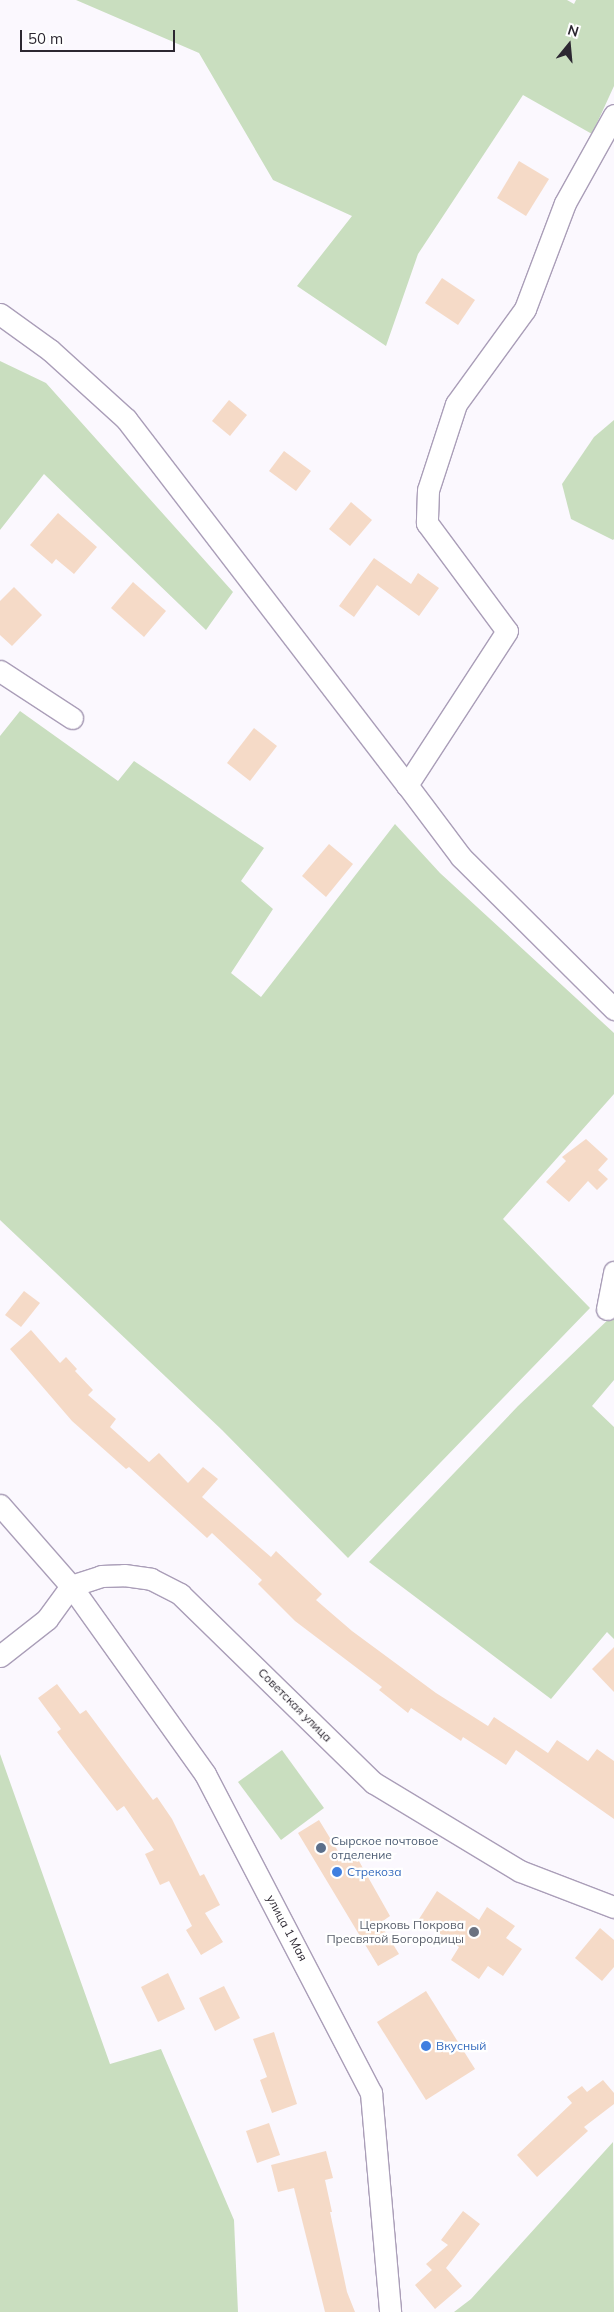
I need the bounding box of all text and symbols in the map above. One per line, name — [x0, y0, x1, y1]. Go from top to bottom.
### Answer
scale bar — [22, 20, 178, 52]
north arrow — [544, 20, 594, 70]
text: N — [566, 21, 581, 41]
text: 50 m — [28, 29, 63, 48]
street label: Советская улица — [255, 1665, 335, 1745]
place label: Сырское почтовое отделение — [331, 1834, 438, 1862]
marker: Сырское почтовое отделение — [315, 1842, 327, 1854]
place label: Стрекоза — [347, 1865, 401, 1879]
marker: Стрекоза — [331, 1866, 343, 1878]
street label: улица 1 Мая — [264, 1893, 310, 1963]
place label: Церковь Покрова Пресвятой Богородицы — [326, 1918, 464, 1946]
marker: Церковь Покрова Пресвятой Богородицы — [468, 1926, 480, 1938]
place label: Вкусный — [436, 2039, 486, 2053]
marker: Вкусный — [420, 2040, 432, 2052]

